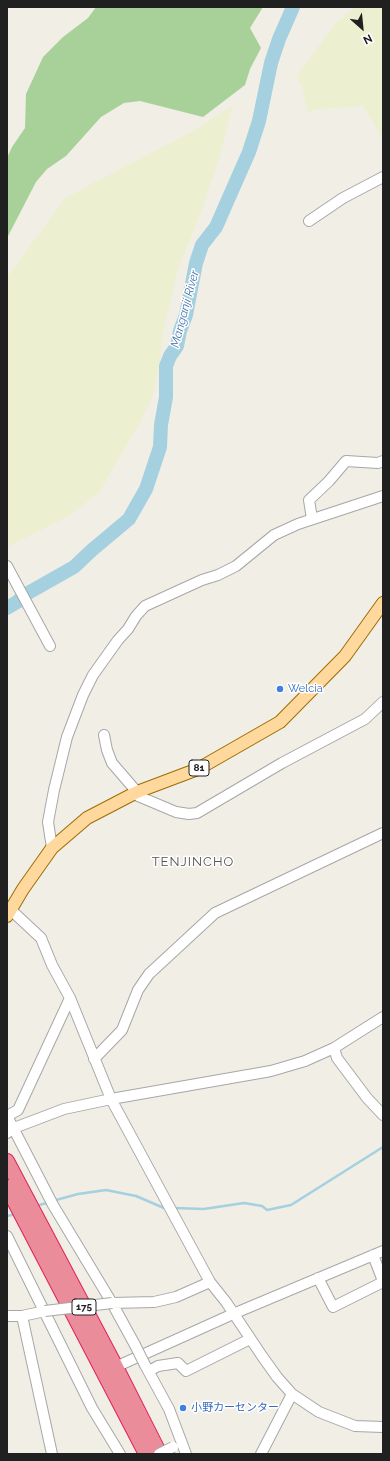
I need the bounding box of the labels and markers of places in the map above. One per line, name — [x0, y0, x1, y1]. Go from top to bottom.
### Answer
place label: Welcia — [288, 682, 323, 696]
marker: Welcia — [275, 684, 285, 694]
place label: 小野カーセンター — [191, 1401, 279, 1415]
marker: 小野カーセンター — [178, 1403, 188, 1413]

